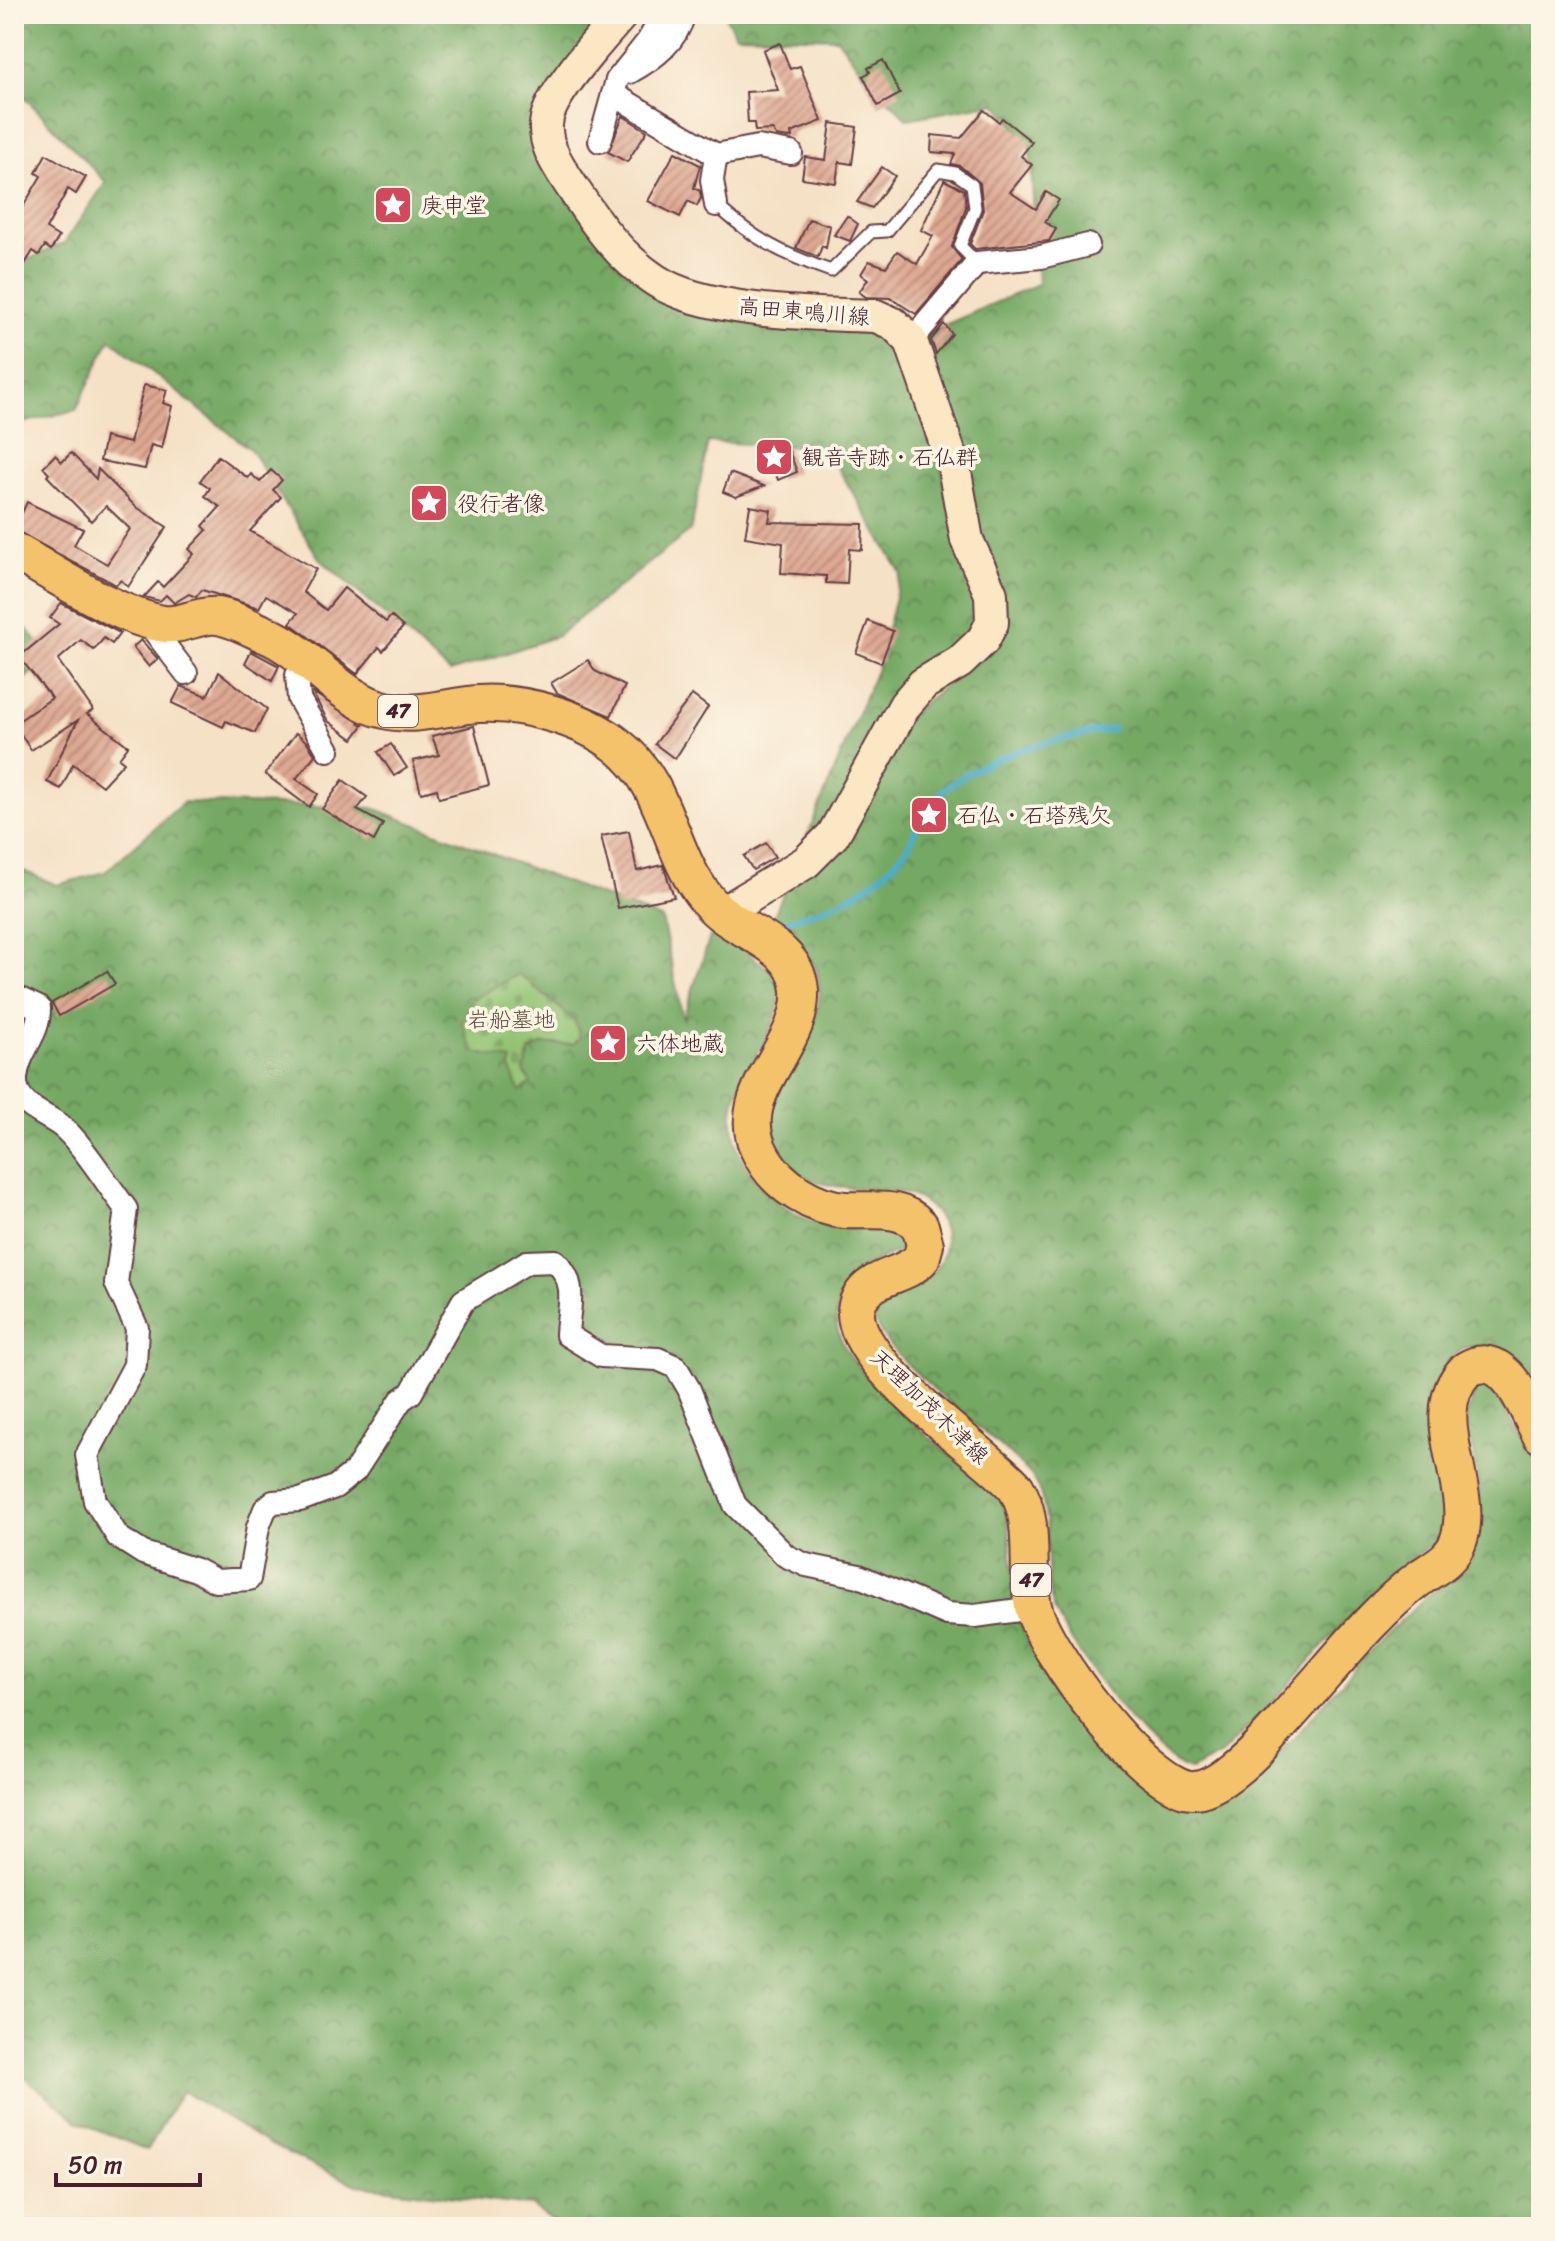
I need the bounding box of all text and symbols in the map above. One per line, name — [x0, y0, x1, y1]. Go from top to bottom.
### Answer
place icon: 庚申堂 — [372, 184, 414, 226]
place label: 庚申堂 — [421, 186, 487, 225]
street label: 高田東鳴川線 — [737, 286, 871, 337]
place icon: 観音寺跡・石仏群 — [753, 436, 795, 478]
place label: 観音寺跡・石仏群 — [802, 438, 978, 477]
place icon: 役行者像 — [408, 482, 450, 524]
place label: 役行者像 — [457, 484, 545, 523]
road number: 47 — [378, 695, 418, 727]
place icon: 石仏・石塔残欠 — [908, 794, 950, 836]
place label: 石仏・石塔残欠 — [957, 796, 1111, 835]
park label: 岩船墓地 — [467, 1000, 555, 1039]
place icon: 六体地蔵 — [587, 1022, 629, 1064]
place label: 六体地蔵 — [636, 1024, 724, 1063]
street label: 天理加茂木津線 — [861, 1339, 999, 1474]
road number: 47 — [1011, 1564, 1051, 1596]
scale bar — [56, 2137, 200, 2187]
text: 50 m — [68, 2144, 123, 2186]

